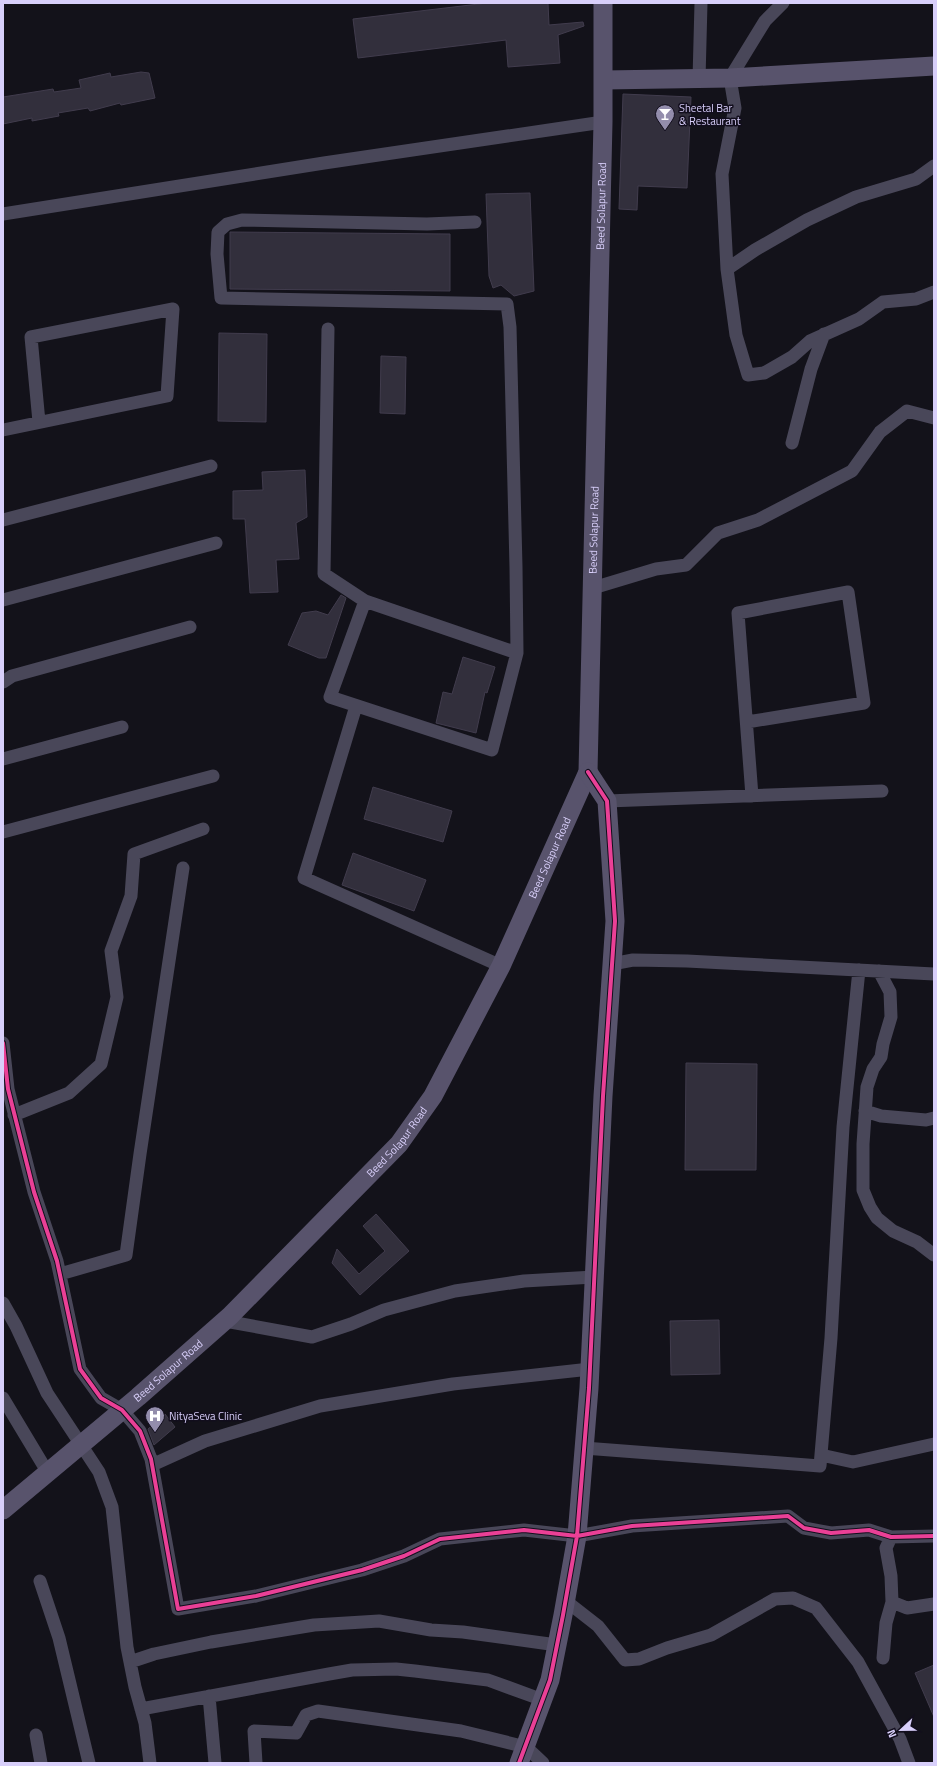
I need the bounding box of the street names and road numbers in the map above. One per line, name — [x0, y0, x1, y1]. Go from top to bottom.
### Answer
street label: Beed Solapur Road — [592, 162, 610, 250]
street label: Beed Solapur Road — [585, 486, 603, 574]
street label: Beed Solapur Road — [524, 814, 575, 901]
street label: Beed Solapur Road — [363, 1103, 431, 1181]
street label: Beed Solapur Road — [130, 1335, 206, 1406]

